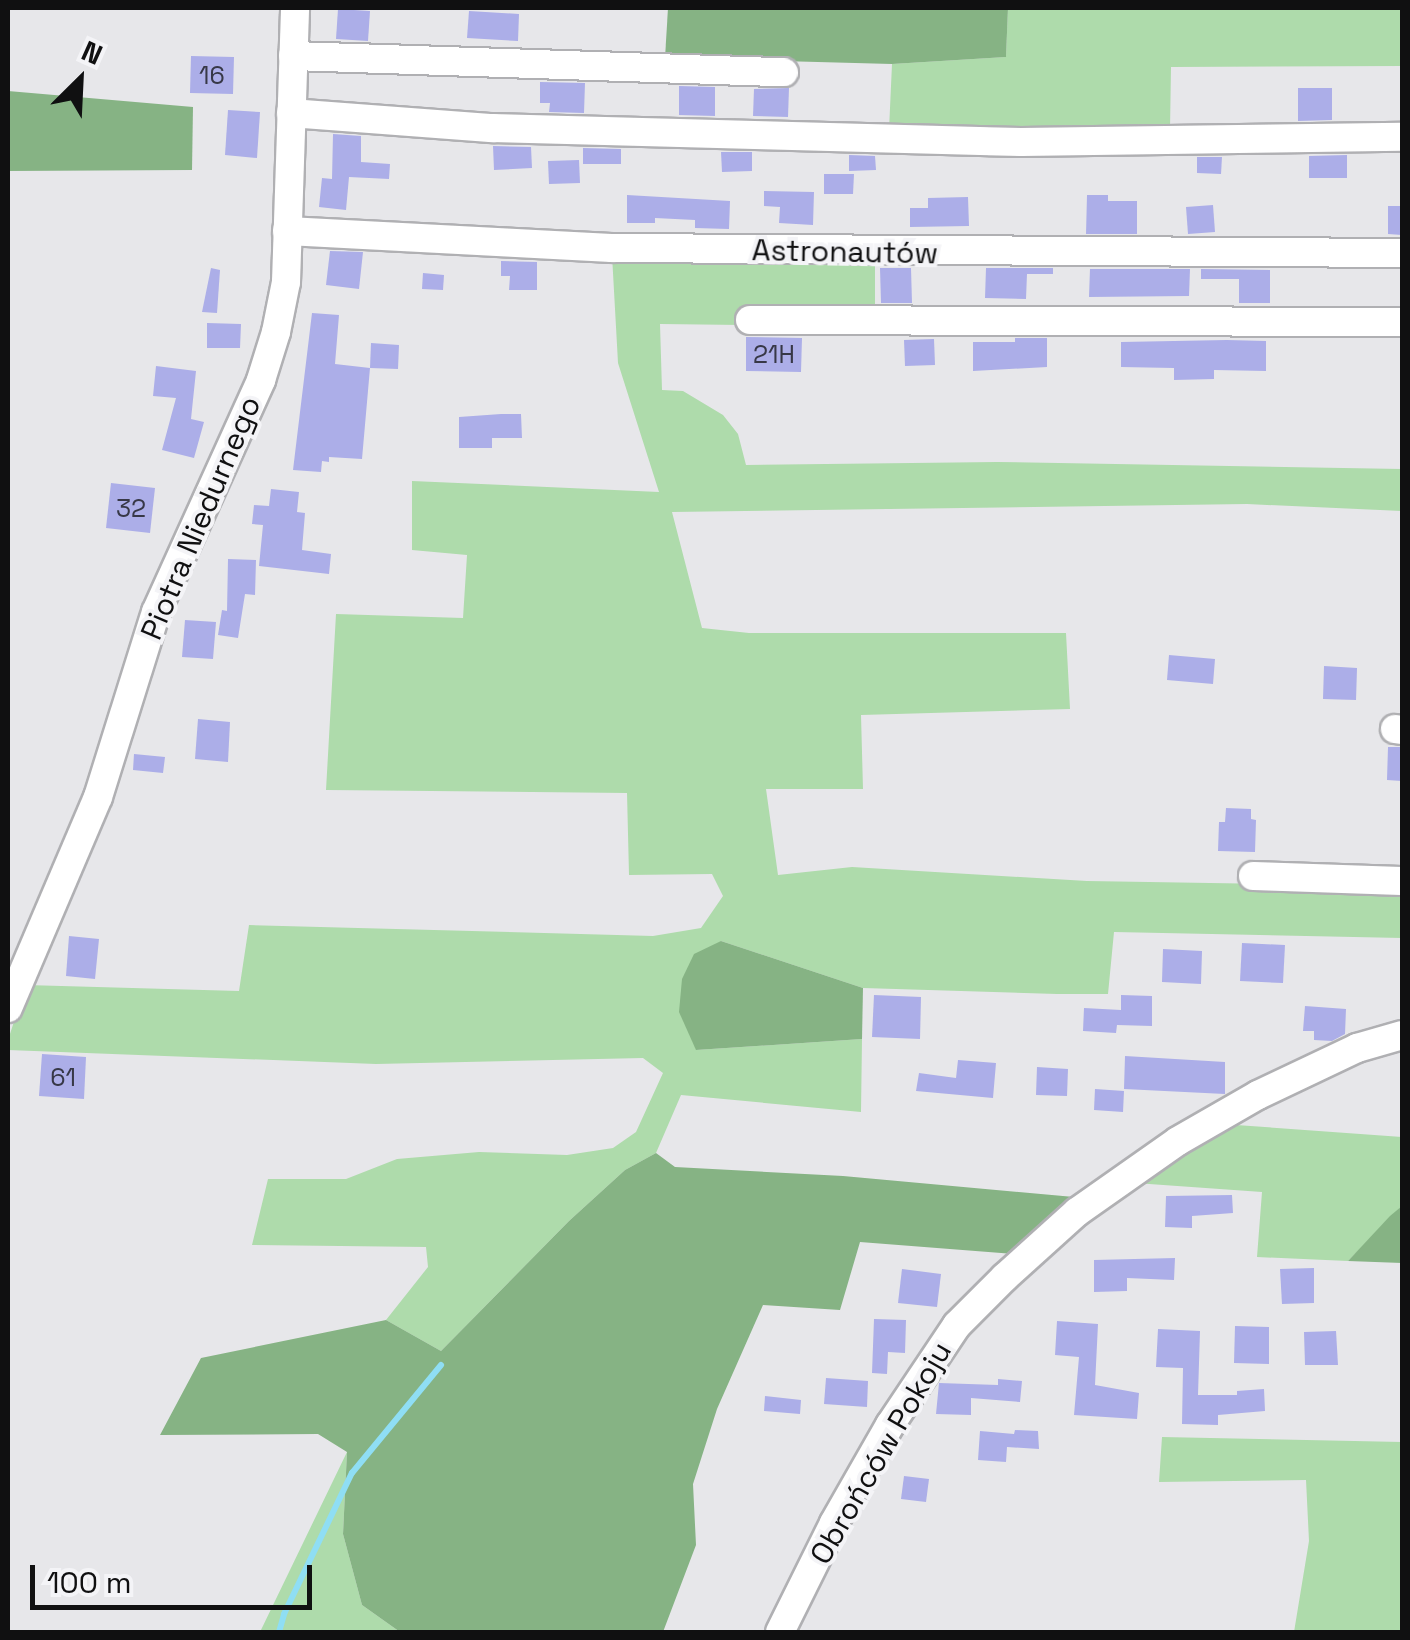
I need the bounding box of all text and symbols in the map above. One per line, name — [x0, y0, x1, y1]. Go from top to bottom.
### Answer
north arrow — [30, 30, 130, 130]
text: N — [76, 32, 108, 73]
house number: 16 — [199, 60, 225, 90]
street label: Astronautów — [751, 232, 939, 272]
house number: 21H — [753, 339, 795, 369]
street label: Piotra Niedurnego — [133, 391, 269, 645]
house number: 32 — [116, 493, 146, 523]
house number: 61 — [50, 1062, 76, 1092]
street label: Obrońców Pokoju — [803, 1335, 959, 1571]
scale bar — [35, 1545, 318, 1607]
text: 100 m — [47, 1563, 132, 1602]

